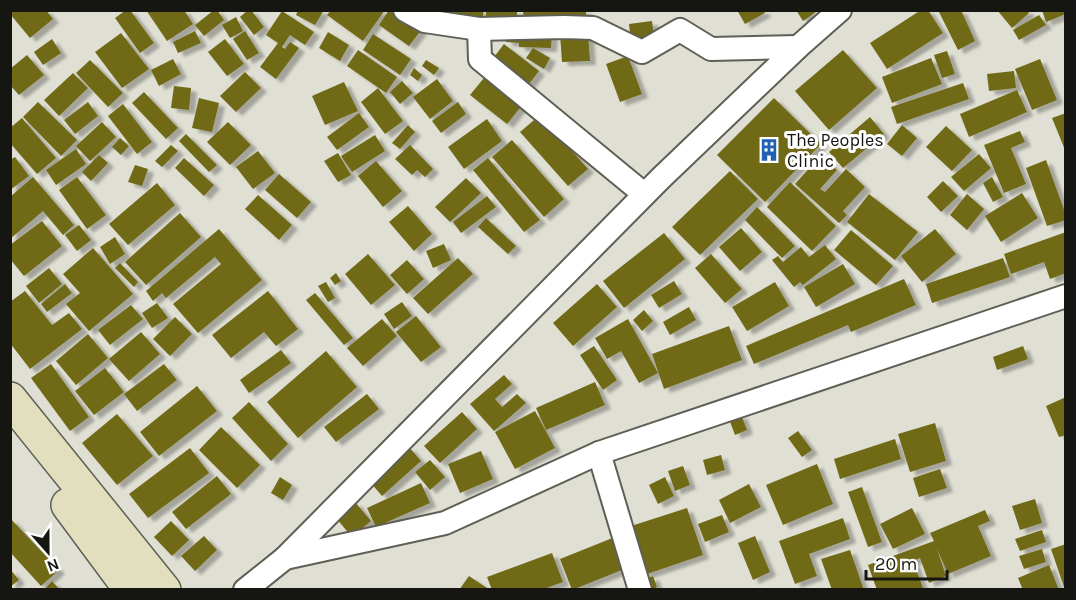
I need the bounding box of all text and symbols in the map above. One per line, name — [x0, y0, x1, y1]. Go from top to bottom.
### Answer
place label: The Peoples Clinic — [787, 129, 884, 172]
building icon: The Peoples Clinic — [756, 137, 782, 163]
north arrow — [18, 522, 78, 582]
scale bar — [866, 543, 947, 581]
text: 20 m — [875, 553, 917, 575]
text: N — [44, 555, 62, 576]

